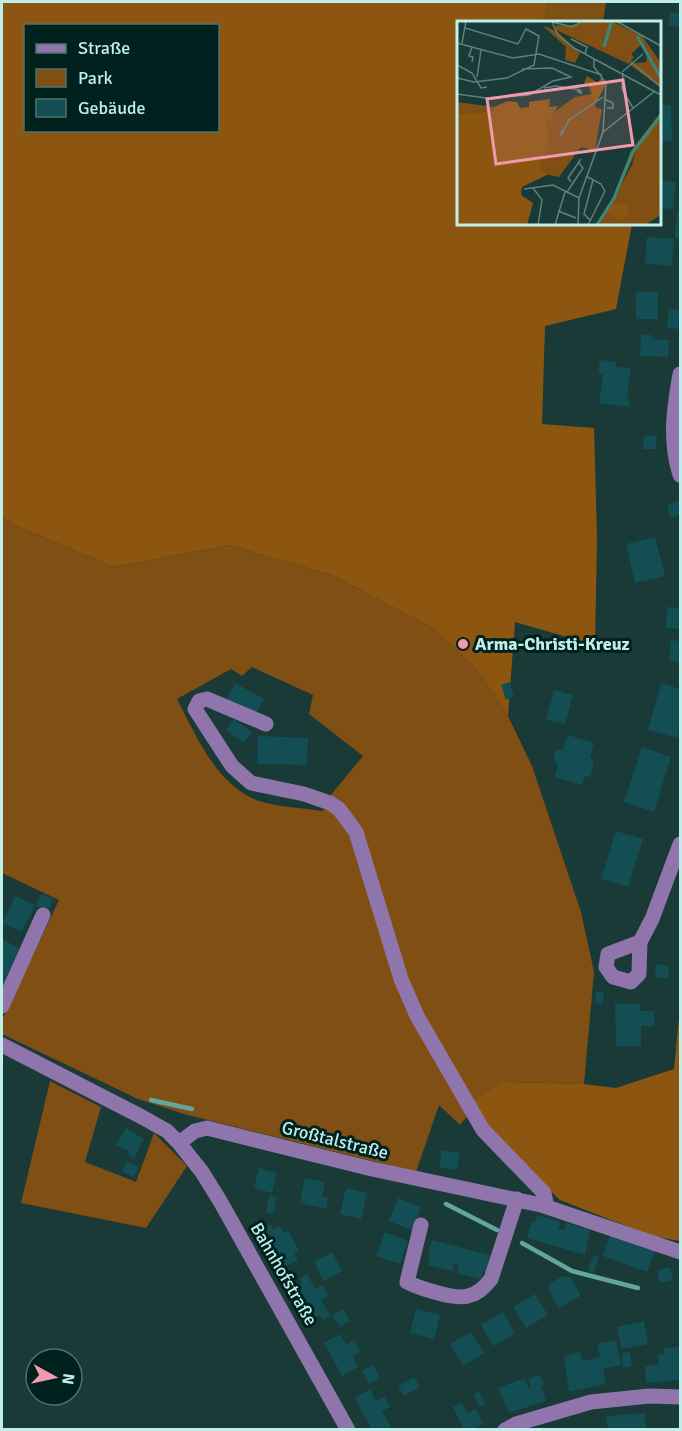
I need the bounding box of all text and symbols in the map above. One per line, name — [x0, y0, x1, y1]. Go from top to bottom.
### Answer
inset map — [457, 21, 661, 225]
legend — [24, 24, 219, 132]
text: Straße — [78, 37, 130, 59]
text: Park — [78, 67, 113, 89]
text: Gebäude — [78, 97, 146, 119]
place label: Arma-Christi-Kreuz — [475, 633, 630, 655]
marker: Arma-Christi-Kreuz — [456, 637, 470, 651]
street label: Großtalstraße — [279, 1116, 391, 1164]
street label: Bahnhofstraße — [246, 1219, 322, 1329]
north arrow — [24, 1347, 84, 1407]
text: N — [57, 1372, 79, 1386]

